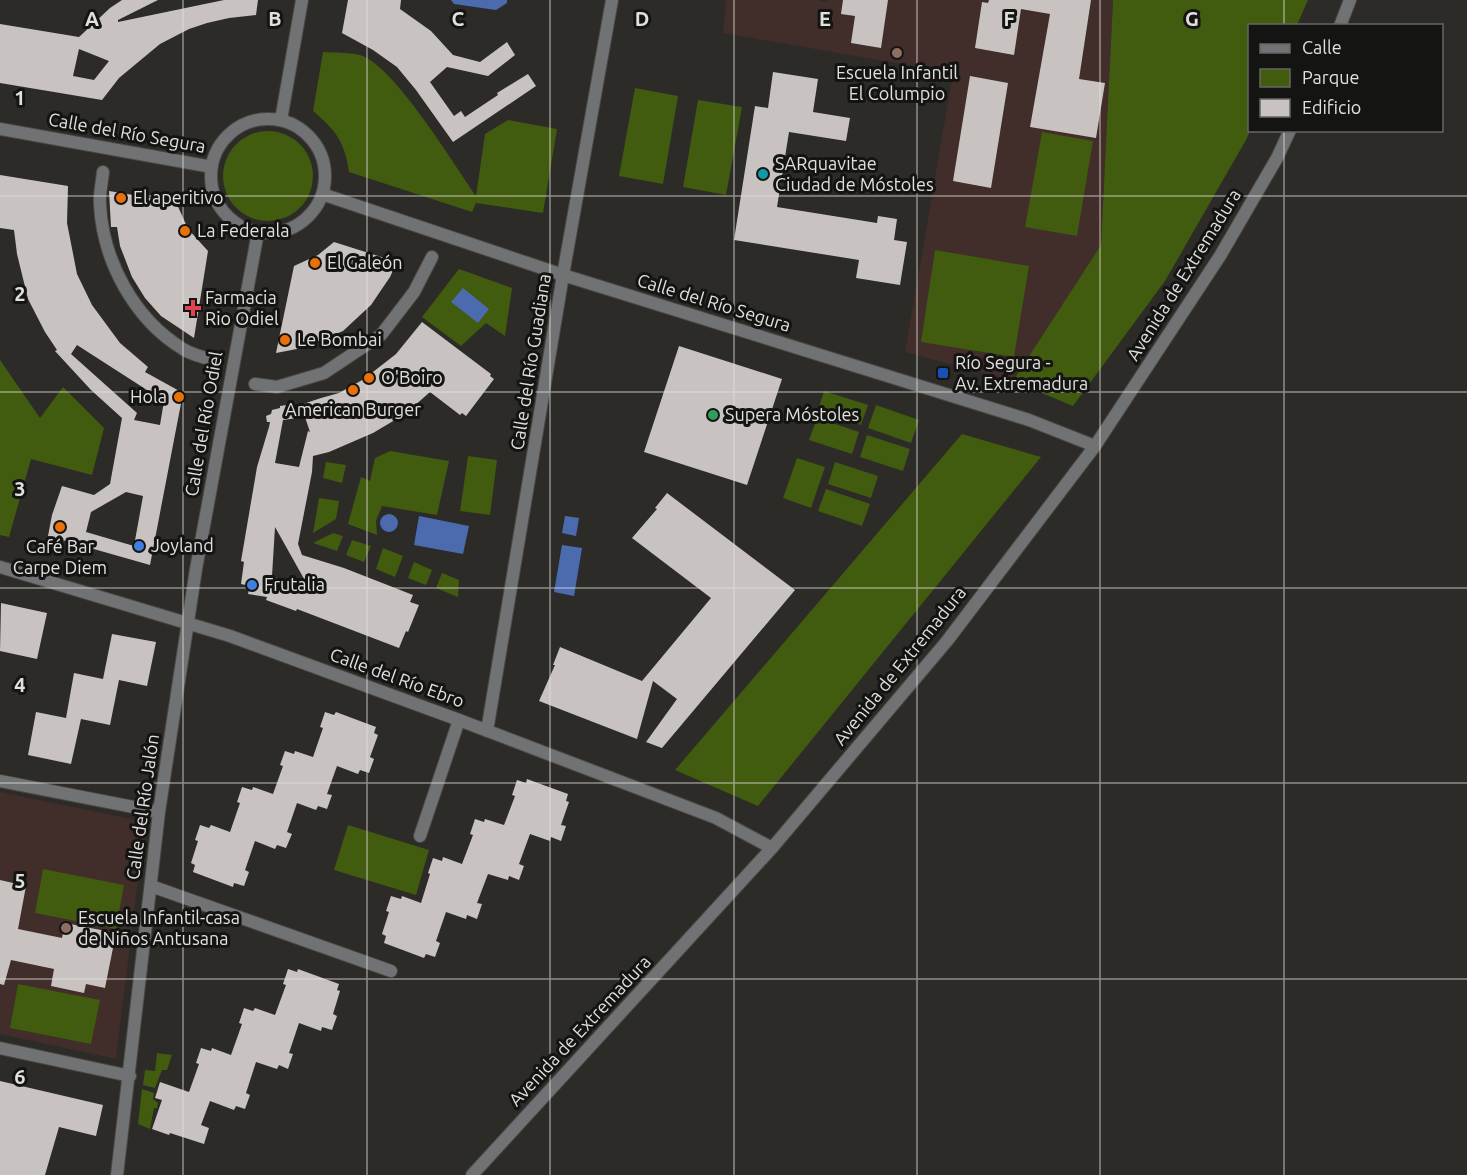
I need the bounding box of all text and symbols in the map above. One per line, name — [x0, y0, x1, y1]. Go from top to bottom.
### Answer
text: A — [85, 7, 99, 30]
text: B — [268, 7, 282, 30]
text: C — [452, 7, 465, 30]
text: D — [635, 7, 649, 30]
text: E — [819, 7, 831, 30]
text: F — [1003, 7, 1015, 30]
text: G — [1185, 7, 1199, 30]
legend — [1248, 24, 1443, 132]
text: Calle — [1302, 37, 1342, 57]
marker: Escuela Infantil El Columpio — [890, 46, 904, 60]
place label: Escuela Infantil El Columpio — [836, 62, 958, 103]
text: Parque — [1302, 67, 1359, 87]
text: 1 — [14, 86, 26, 109]
text: Edificio — [1302, 97, 1361, 117]
street label: Calle del Río Segura — [47, 108, 207, 156]
place label: SARquavitae Ciudad de Móstoles — [775, 153, 934, 194]
marker: SARquavitae Ciudad de Móstoles — [756, 167, 770, 181]
street label: Avenida de Extremadura — [1122, 185, 1244, 364]
place label: El aperitivo — [133, 187, 224, 207]
marker: El aperitivo — [114, 191, 128, 205]
place label: La Federala — [197, 220, 289, 240]
marker: La Federala — [178, 224, 192, 238]
place label: El Galeón — [327, 252, 403, 272]
marker: El Galeón — [308, 256, 322, 270]
street label: Calle del Río Segura — [635, 269, 793, 335]
street label: Calle del Río Guadiana — [506, 272, 554, 452]
text: 2 — [14, 282, 26, 305]
place label: Farmacia Rio Odiel — [205, 287, 279, 328]
marker: Farmacia Rio Odiel — [186, 301, 200, 315]
place label: Le Bombai — [297, 329, 382, 349]
marker: Le Bombai — [278, 333, 292, 347]
street label: Calle del Río Odiel — [180, 349, 226, 498]
place label: Río Segura - Av. Extremadura — [955, 352, 1088, 393]
marker: Río Segura - Av. Extremadura — [936, 366, 950, 380]
place label: O'Boiro — [381, 367, 443, 387]
marker: O'Boiro — [362, 371, 376, 385]
marker: American Burger — [346, 383, 360, 397]
place label: Hola — [130, 386, 167, 406]
marker: Hola — [172, 390, 186, 404]
place label: American Burger — [285, 399, 421, 419]
place label: Supera Móstoles — [725, 404, 860, 424]
marker: Supera Móstoles — [706, 408, 720, 422]
text: 3 — [14, 477, 26, 500]
marker: Café Bar Carpe Diem — [53, 520, 67, 534]
place label: Joyland — [151, 535, 214, 555]
place label: Café Bar Carpe Diem — [13, 536, 107, 577]
marker: Joyland — [132, 539, 146, 553]
place label: Frutalia — [264, 574, 325, 594]
marker: Frutalia — [245, 578, 259, 592]
street label: Avenida de Extremadura — [829, 582, 969, 749]
street label: Calle del Río Ebro — [328, 643, 467, 711]
text: 4 — [14, 673, 26, 696]
street label: Calle del Río Jalón — [122, 733, 162, 881]
text: 5 — [14, 869, 26, 892]
place label: Escuela Infantil-casa de Niños Antusana — [78, 907, 240, 948]
marker: Escuela Infantil-casa de Niños Antusana — [59, 921, 73, 935]
street label: Avenida de Extremadura — [504, 951, 654, 1110]
text: 6 — [14, 1065, 26, 1088]

